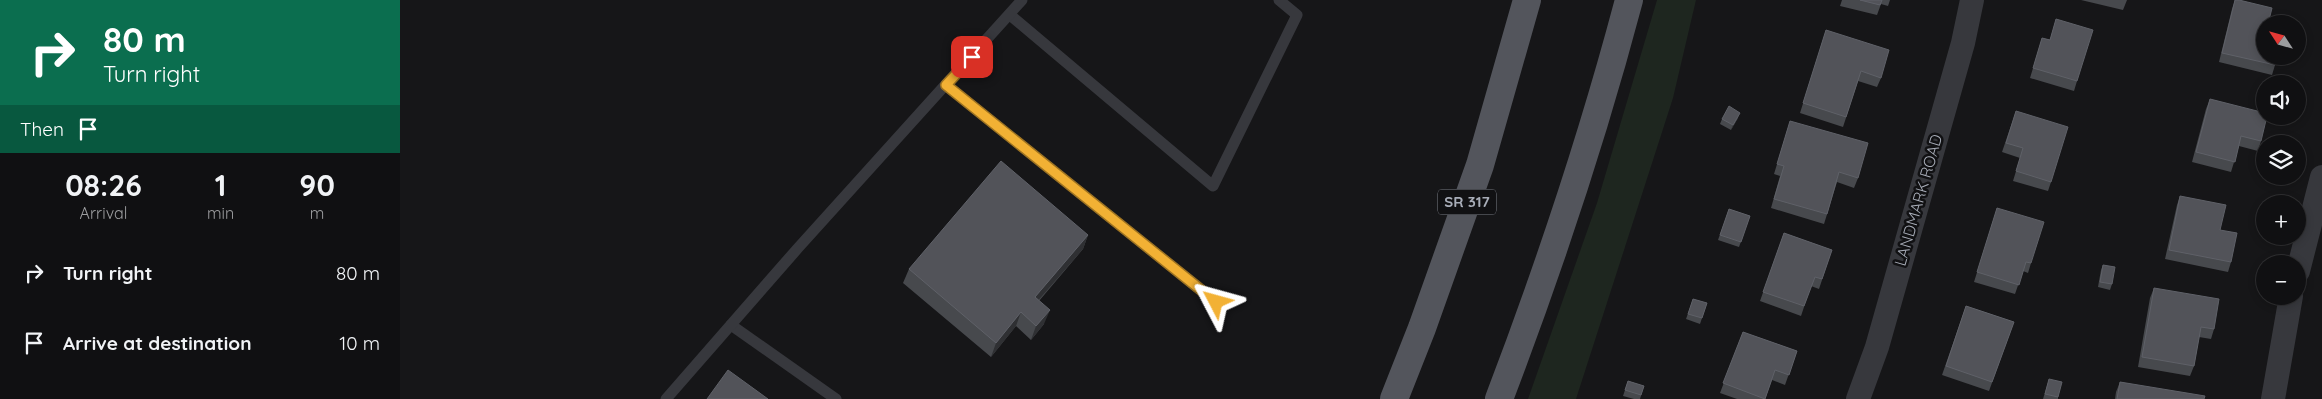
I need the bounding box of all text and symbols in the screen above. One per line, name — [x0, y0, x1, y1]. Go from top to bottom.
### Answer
north arrow — [2256, 15, 2306, 65]
map controls — [2256, 15, 2306, 305]
text: 80 m — [103, 17, 186, 61]
icon: right — [20, 20, 85, 85]
pin — [951, 36, 993, 78]
icon: arrive — [958, 43, 986, 71]
text: Turn right — [103, 60, 200, 88]
button: sound — [2256, 75, 2306, 125]
icon: arrive — [74, 115, 102, 143]
text: Then — [20, 117, 64, 141]
street label: LANDMARK ROAD — [1890, 132, 1946, 268]
button: layers — [2256, 135, 2306, 185]
text: 08:26 — [65, 166, 142, 204]
text: 1 — [215, 166, 226, 204]
text: 90 — [299, 166, 335, 204]
road number: SR 317 — [1438, 190, 1496, 214]
button: + — [2256, 195, 2306, 245]
text: Arrival — [80, 203, 127, 223]
text: min — [207, 203, 234, 223]
text: m — [310, 203, 324, 223]
button: − — [2256, 255, 2306, 305]
icon: right — [20, 259, 48, 287]
text: Turn right — [63, 261, 152, 285]
text: 80 m — [336, 261, 380, 285]
position arrow — [1189, 275, 1241, 327]
icon: arrive — [20, 329, 48, 357]
text: Arrive at destination — [63, 331, 252, 355]
text: 10 m — [339, 331, 380, 355]

